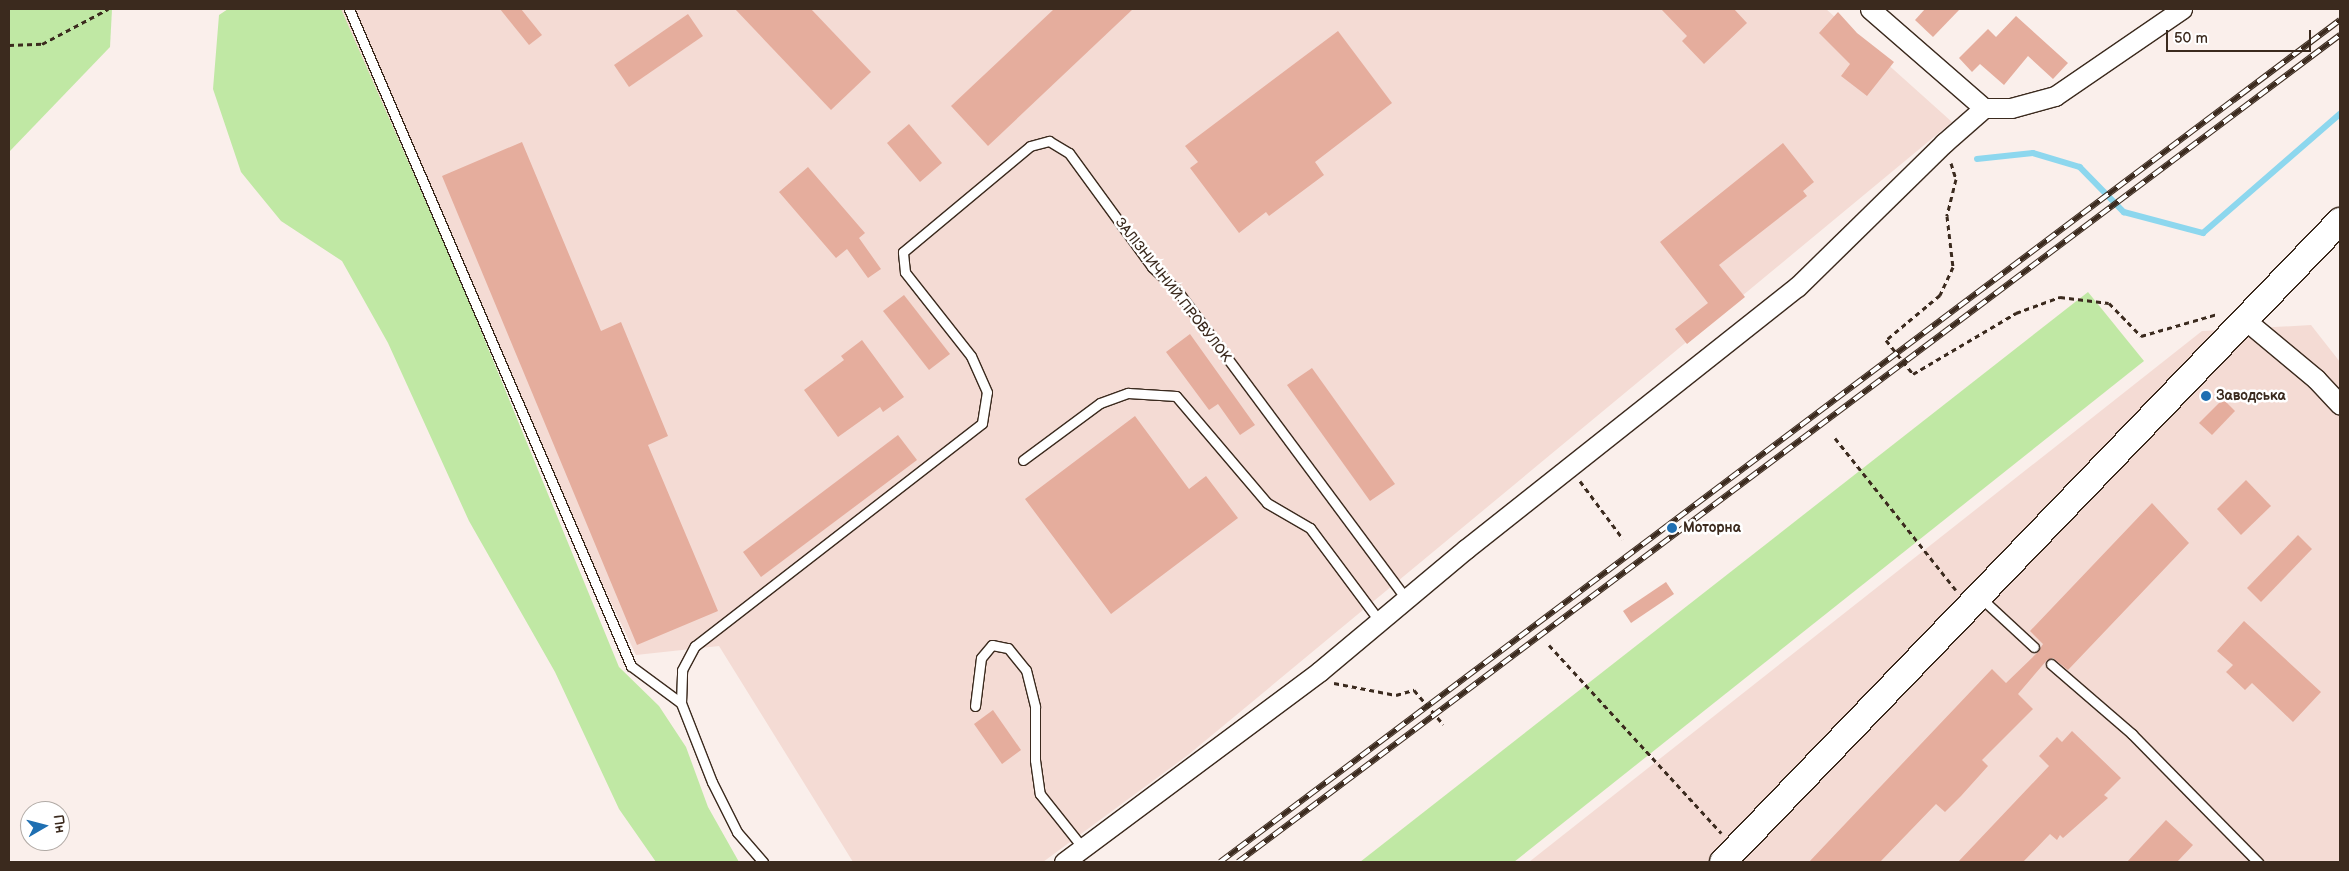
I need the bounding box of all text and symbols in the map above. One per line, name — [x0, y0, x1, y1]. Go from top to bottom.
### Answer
scale bar — [2169, 20, 2314, 52]
text: 50 m — [2174, 29, 2208, 48]
street label: ЗАЛІЗНИЧНИЙ ПРОВУЛОК — [1112, 215, 1234, 365]
place label: Заводська — [2216, 388, 2286, 404]
marker: Заводська — [2200, 390, 2212, 402]
place label: Моторна — [1683, 520, 1741, 536]
marker: Моторна — [1665, 521, 1679, 535]
north arrow — [20, 801, 70, 851]
text: Пн — [50, 814, 69, 834]

